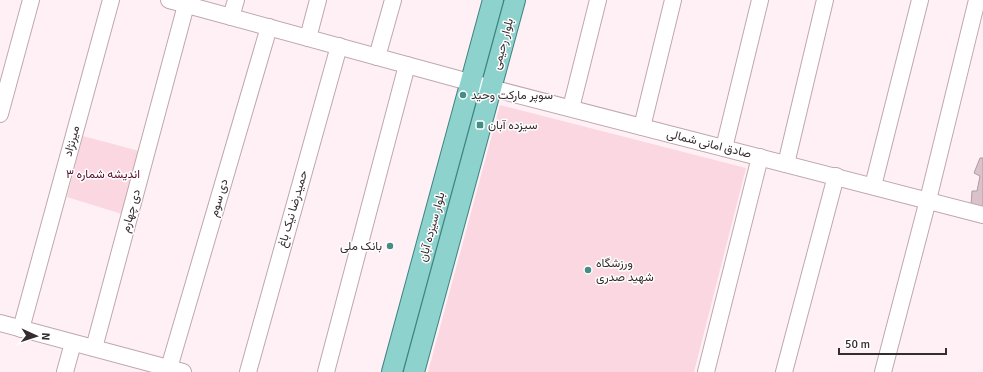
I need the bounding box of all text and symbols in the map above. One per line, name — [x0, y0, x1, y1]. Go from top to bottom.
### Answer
street label: بلوار رحیمی — [489, 17, 517, 71]
place label: سوپر مارکت وحید — [471, 88, 553, 103]
marker: سوپر مارکت وحید — [458, 90, 468, 100]
place label: سیزده آبان — [488, 118, 537, 133]
marker: سیزده آبان — [475, 120, 485, 130]
street label: میرنژاد — [61, 124, 83, 158]
street label: صادق امانی شمالی — [665, 126, 753, 162]
park label: اندیشه شماره ۳ — [66, 167, 140, 182]
street label: حمیدرضا نیک باغ — [275, 169, 312, 250]
street label: دی سوم — [206, 177, 232, 219]
street label: دی چهارم — [118, 187, 144, 234]
street label: بلوار سیزده آبان — [415, 190, 449, 264]
place label: بانک ملی — [340, 239, 382, 254]
marker: بانک ملی — [385, 241, 395, 251]
place label: ورزشگاه شهید صدری — [596, 256, 654, 285]
marker: ورزشگاه شهید صدری — [583, 265, 593, 275]
north arrow — [16, 316, 56, 356]
scale bar — [839, 330, 946, 356]
text: N — [39, 332, 52, 341]
text: 50 m — [845, 337, 870, 352]

